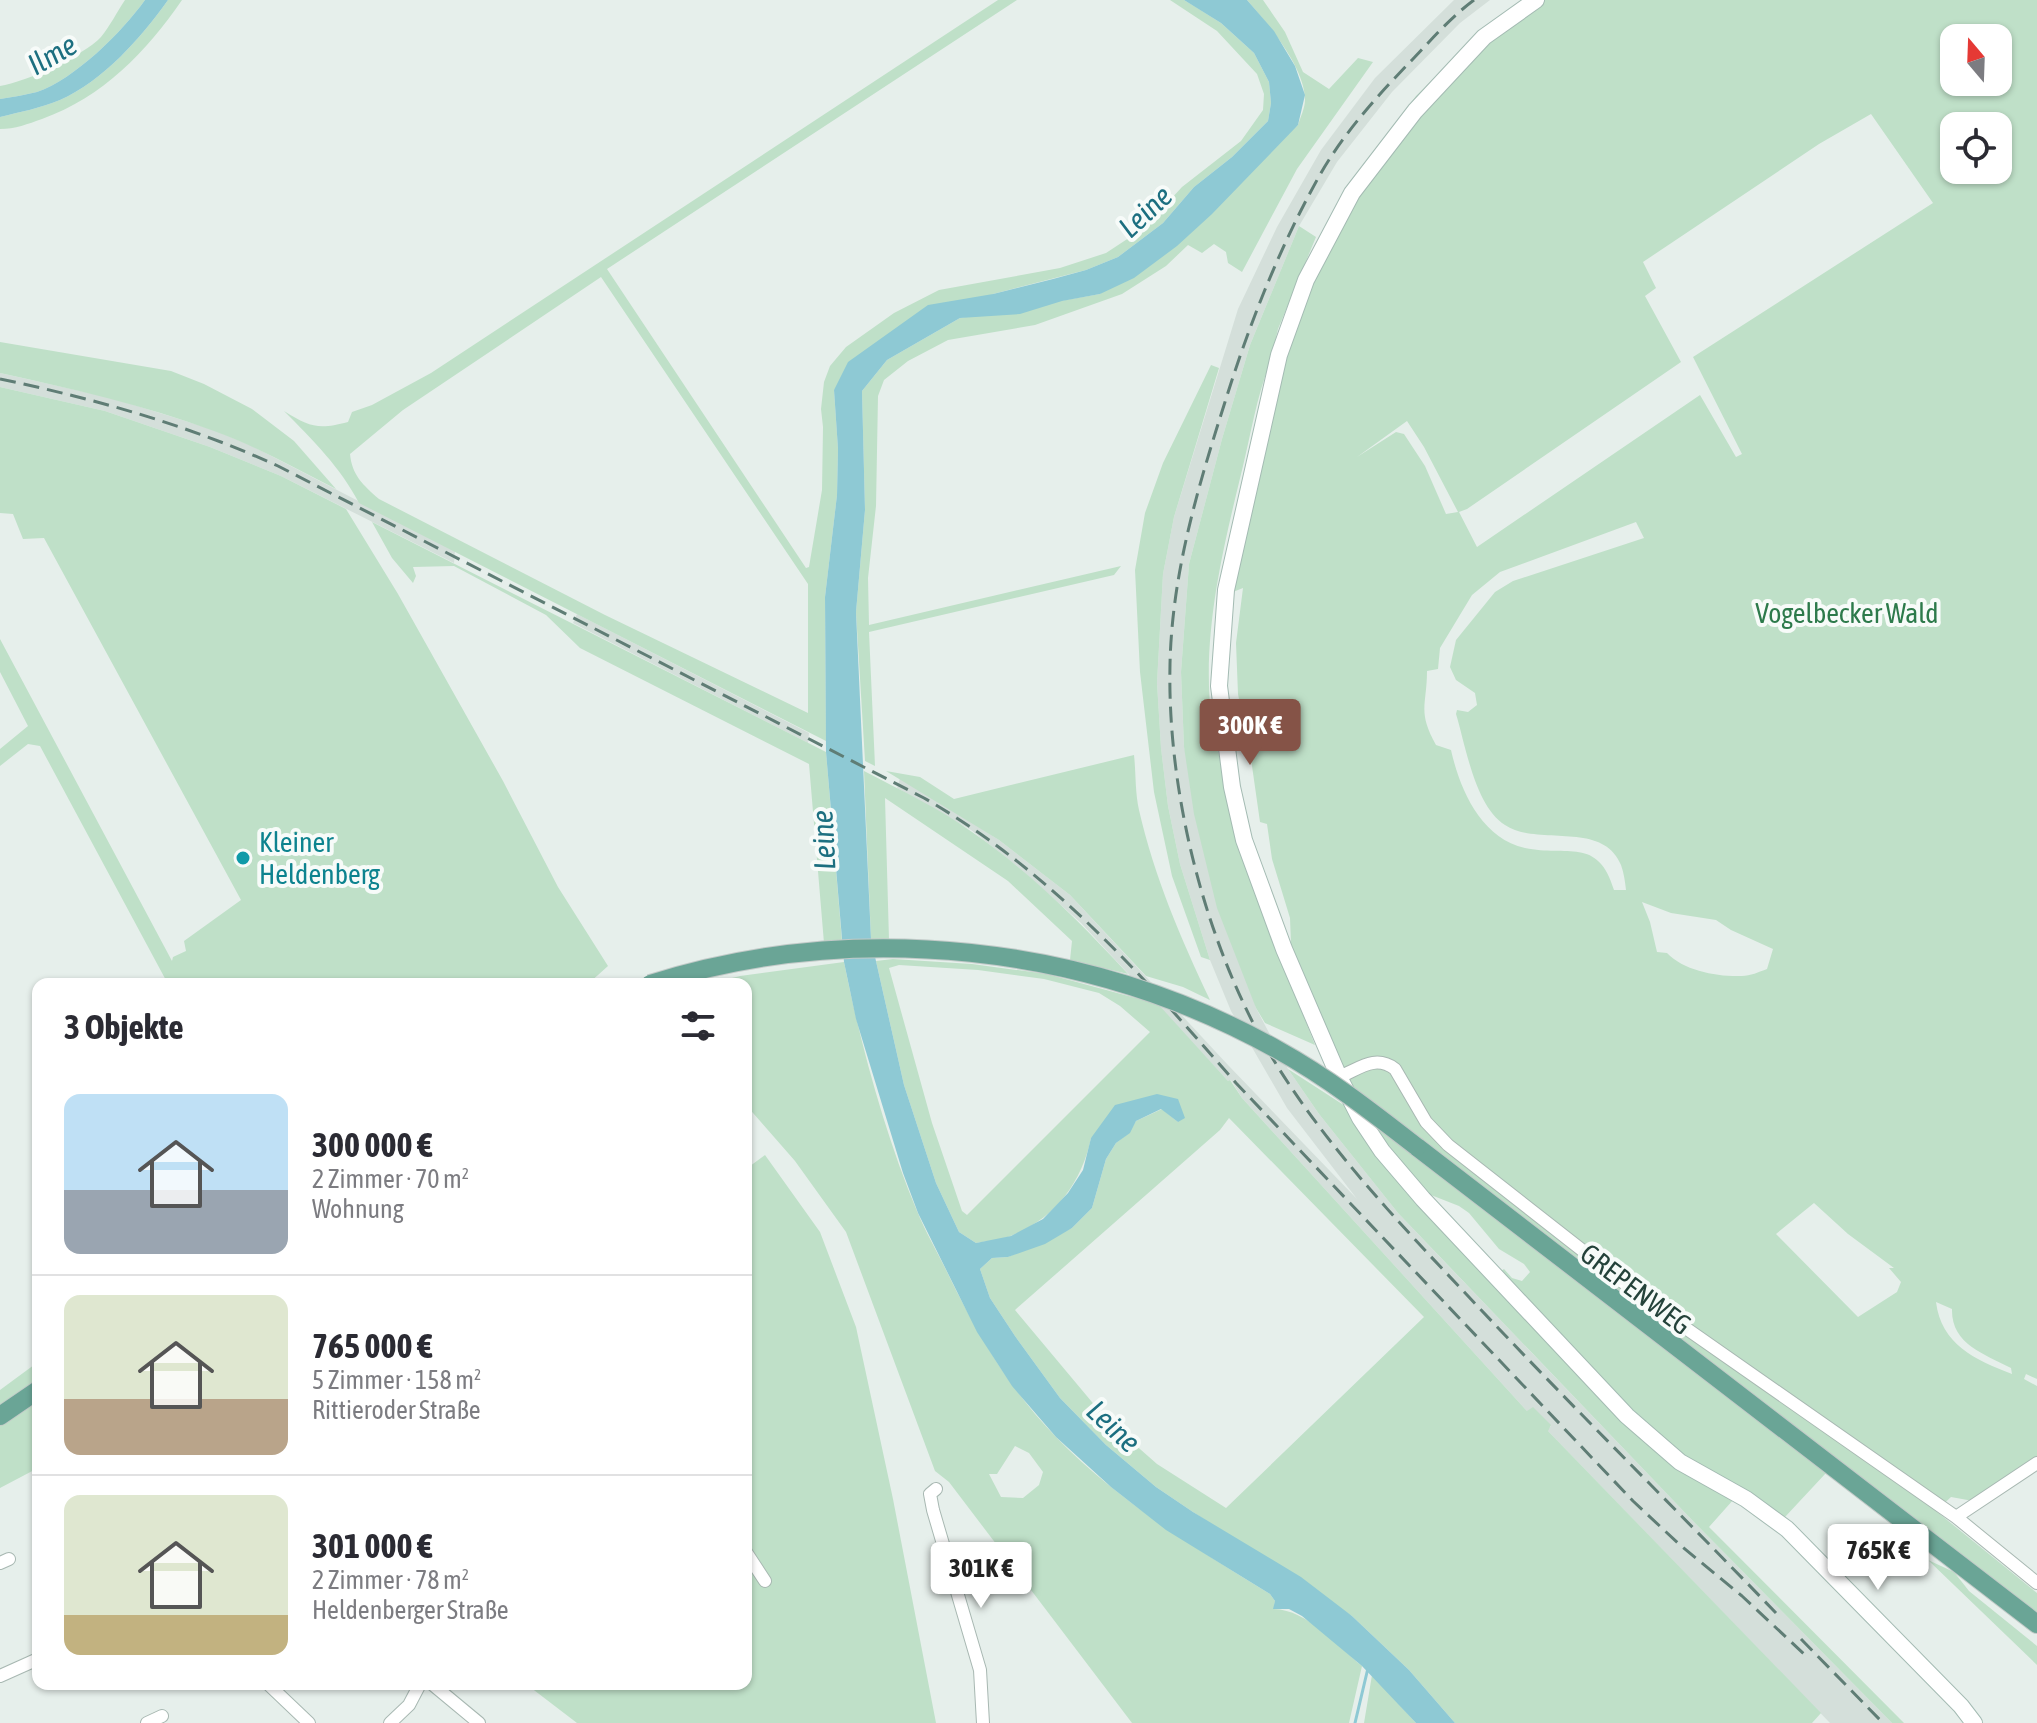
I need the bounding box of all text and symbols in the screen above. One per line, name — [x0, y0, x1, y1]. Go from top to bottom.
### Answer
north arrow — [1940, 24, 2012, 96]
map controls — [1940, 24, 2012, 184]
water label: Ilme — [21, 27, 83, 81]
button: locate — [1940, 112, 2012, 184]
water label: Leine — [1111, 178, 1179, 244]
park label: Vogelbecker Wald — [1755, 597, 1939, 629]
pin: 300K € — [1185, 699, 1315, 767]
text: 300K € — [1218, 710, 1282, 740]
water label: Leine — [804, 809, 842, 871]
place label: Kleiner Heldenberg — [259, 826, 380, 890]
marker: Kleiner Heldenberg — [234, 849, 252, 867]
icon: filters — [676, 1004, 720, 1048]
text: 3 Objekte — [64, 1007, 184, 1046]
text: 300 000 € — [312, 1125, 433, 1164]
icon: home — [128, 1126, 224, 1222]
text: 2 Zimmer · 70 m² — [312, 1164, 469, 1194]
text: Wohnung — [312, 1194, 404, 1224]
street label: GREPENWEG — [1574, 1237, 1698, 1341]
text: 765 000 € — [312, 1326, 433, 1365]
icon: home — [128, 1327, 224, 1423]
text: 5 Zimmer · 158 m² — [312, 1365, 481, 1395]
water label: Leine — [1080, 1393, 1148, 1459]
text: Rittieroder Straße — [312, 1395, 481, 1425]
pin: 765K € — [1813, 1524, 1943, 1592]
text: 301 000 € — [312, 1526, 433, 1565]
icon: home — [128, 1527, 224, 1623]
text: 765K € — [1846, 1535, 1910, 1565]
pin: 301K € — [916, 1542, 1046, 1610]
text: 301K € — [949, 1553, 1013, 1583]
text: 2 Zimmer · 78 m² — [312, 1565, 469, 1595]
text: Heldenberger Straße — [312, 1595, 509, 1625]

